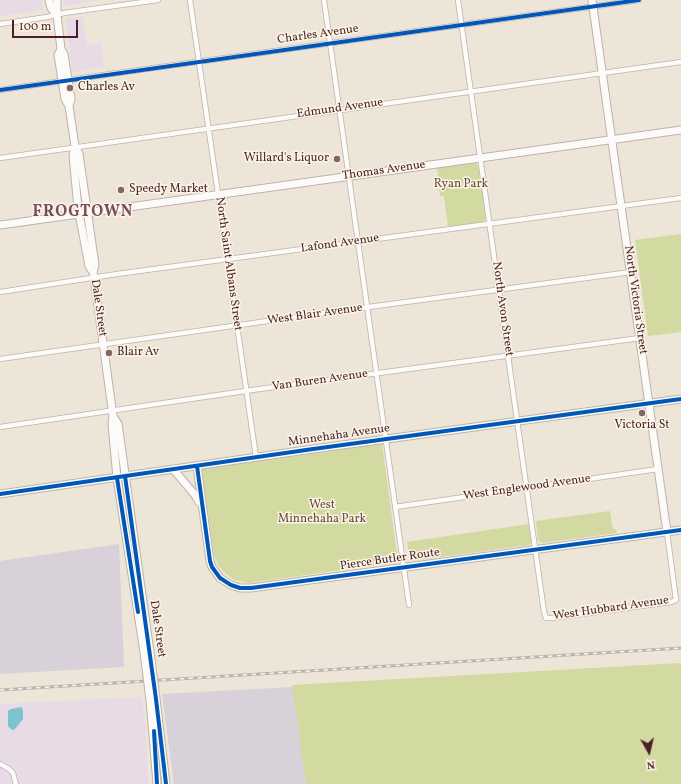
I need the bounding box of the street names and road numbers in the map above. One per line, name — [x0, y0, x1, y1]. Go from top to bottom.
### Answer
street label: Charles Avenue — [276, 22, 360, 48]
street label: Edmund Avenue — [296, 96, 384, 122]
street label: Thomas Avenue — [342, 158, 426, 184]
street label: North Saint Albans Street — [211, 196, 245, 332]
street label: Lafond Avenue — [300, 231, 380, 257]
street label: North Victoria Street — [620, 245, 650, 355]
street label: North Avon Street — [488, 261, 516, 357]
street label: Dale Street — [87, 278, 109, 338]
street label: West Blair Avenue — [267, 301, 363, 329]
street label: Van Buren Avenue — [271, 367, 369, 395]
street label: Minnehaha Avenue — [287, 422, 391, 450]
street label: West Englewood Avenue — [462, 472, 592, 504]
street label: Pierce Butler Route — [339, 546, 441, 574]
street label: West Hubbard Avenue — [552, 594, 670, 624]
street label: Dale Street — [146, 599, 168, 659]

